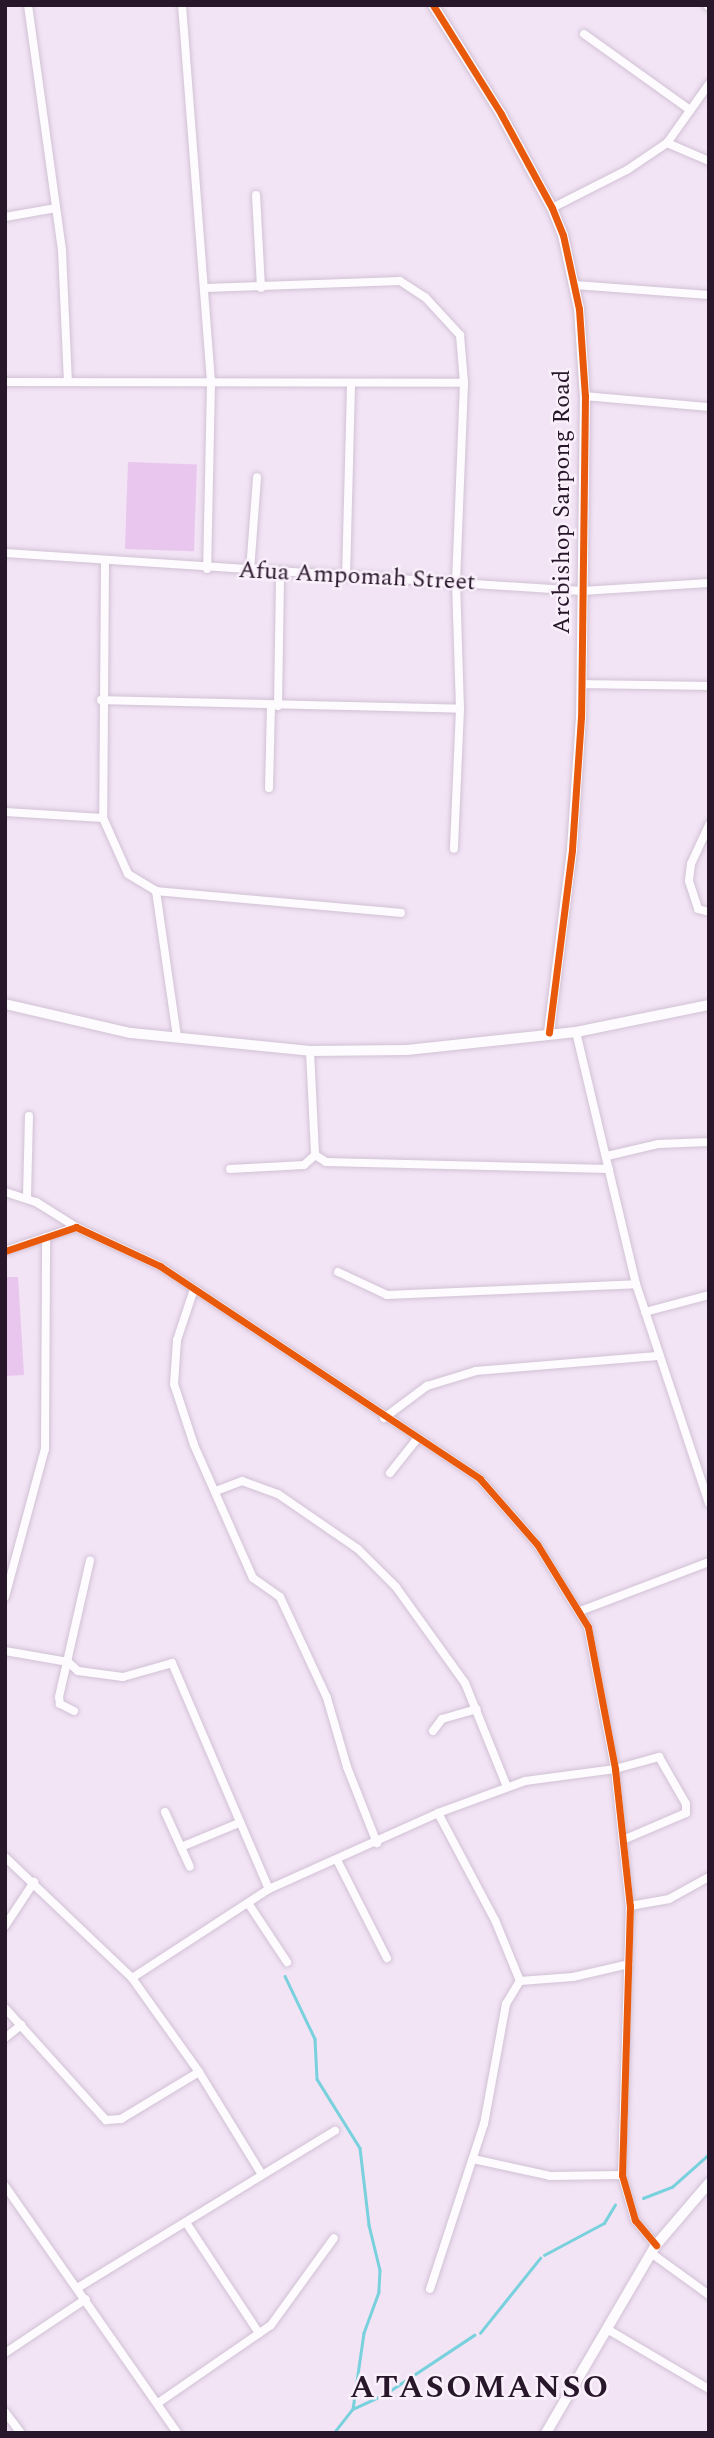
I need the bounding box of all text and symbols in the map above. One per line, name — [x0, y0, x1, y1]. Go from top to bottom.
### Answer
street label: Arcbishop Sarpong Road — [549, 370, 577, 634]
street label: Afua Ampomah Street — [238, 556, 476, 598]
district label: ATASOMANSO — [351, 2369, 609, 2407]

